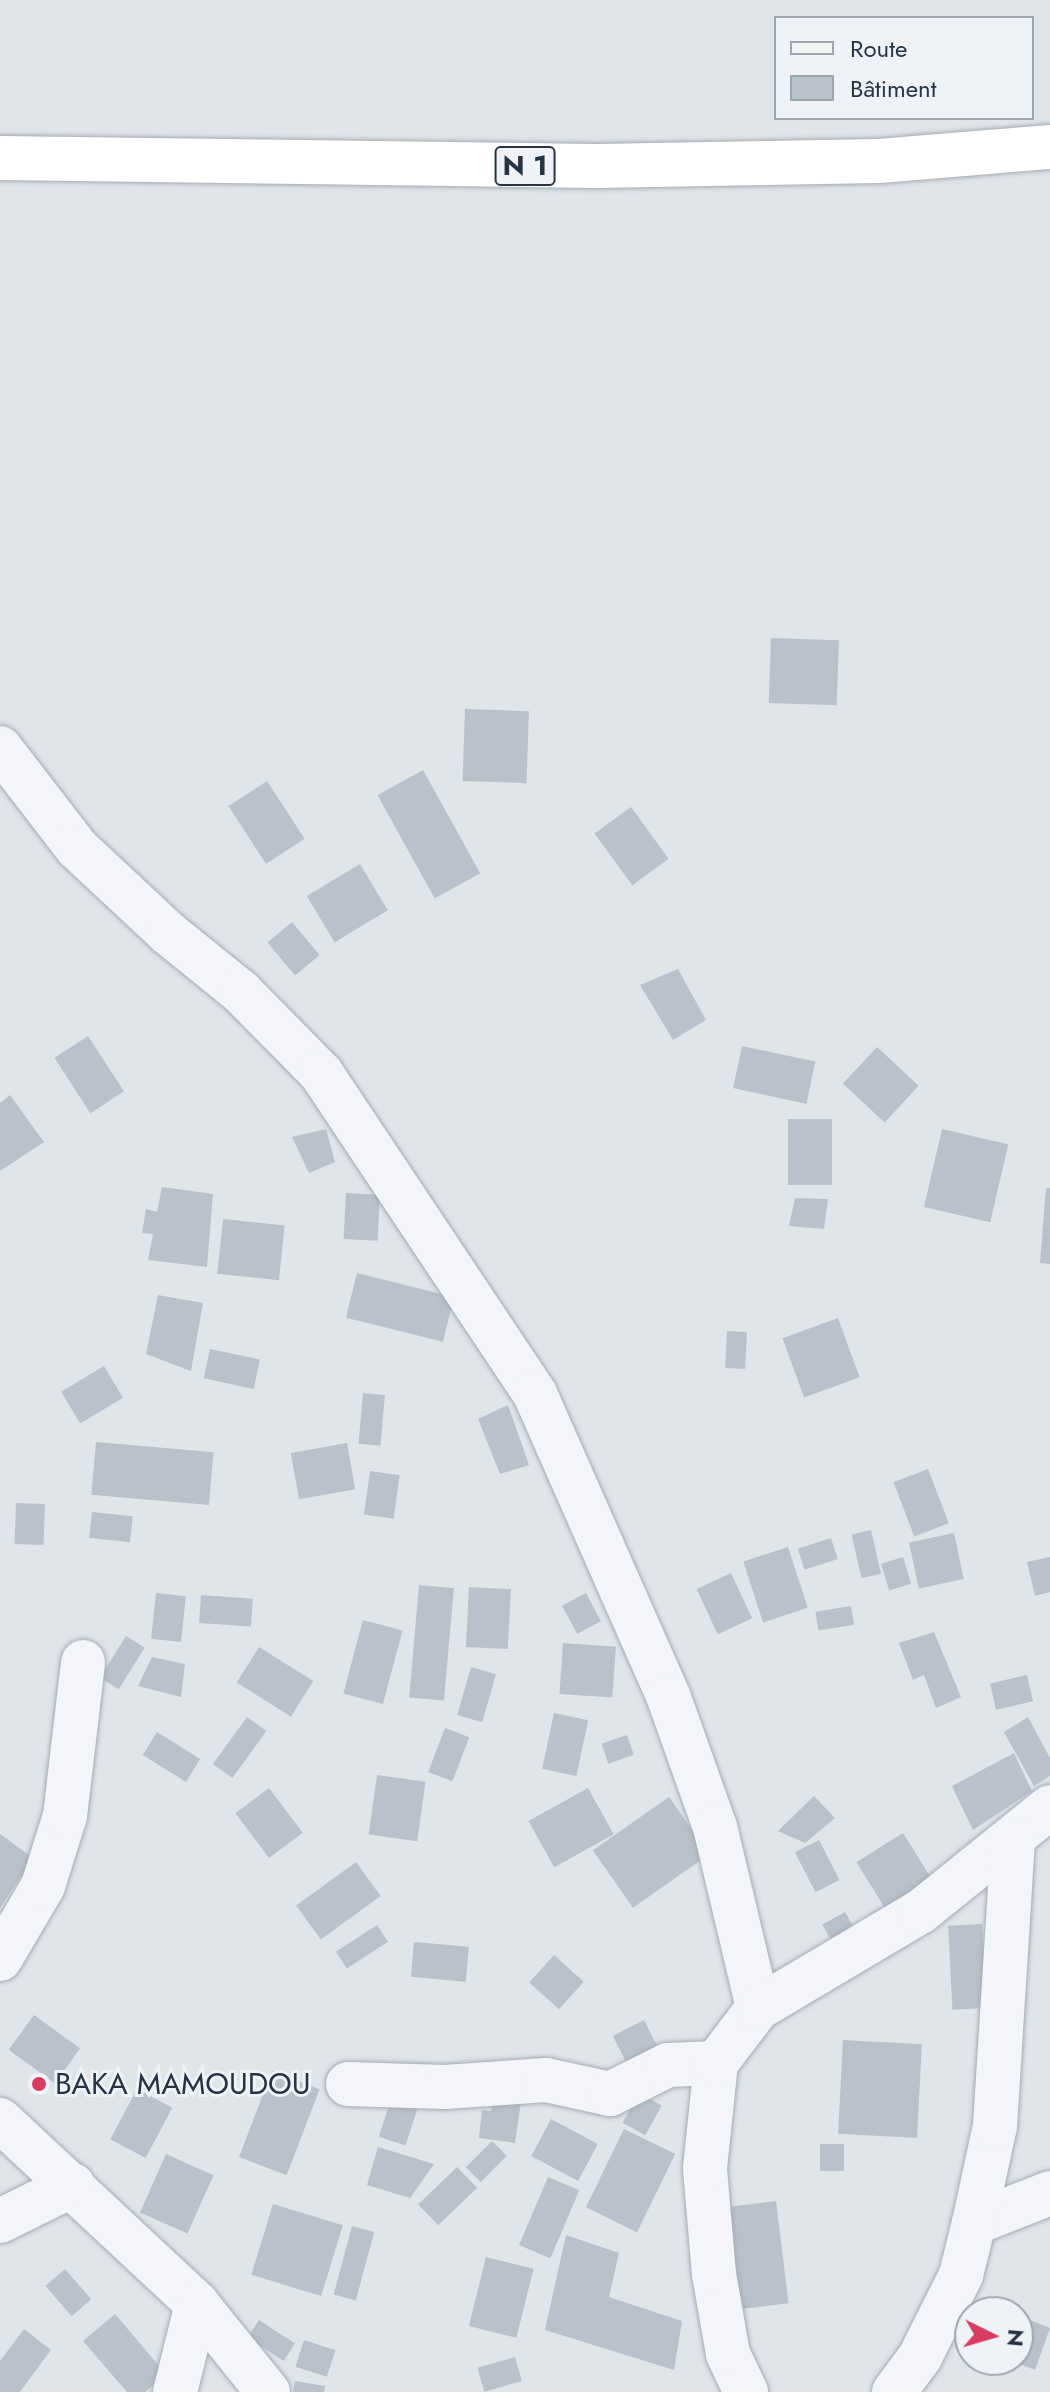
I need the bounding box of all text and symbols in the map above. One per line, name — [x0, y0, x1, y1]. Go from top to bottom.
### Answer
legend — [774, 16, 1034, 120]
text: Route — [850, 31, 907, 66]
text: Bâtiment — [850, 71, 936, 106]
road number: N 1 — [493, 142, 557, 190]
place label: BAKA MAMOUDOU — [55, 2066, 311, 2102]
marker: BAKA MAMOUDOU — [30, 2075, 48, 2093]
north arrow — [954, 2296, 1034, 2376]
text: N — [999, 2328, 1033, 2348]

